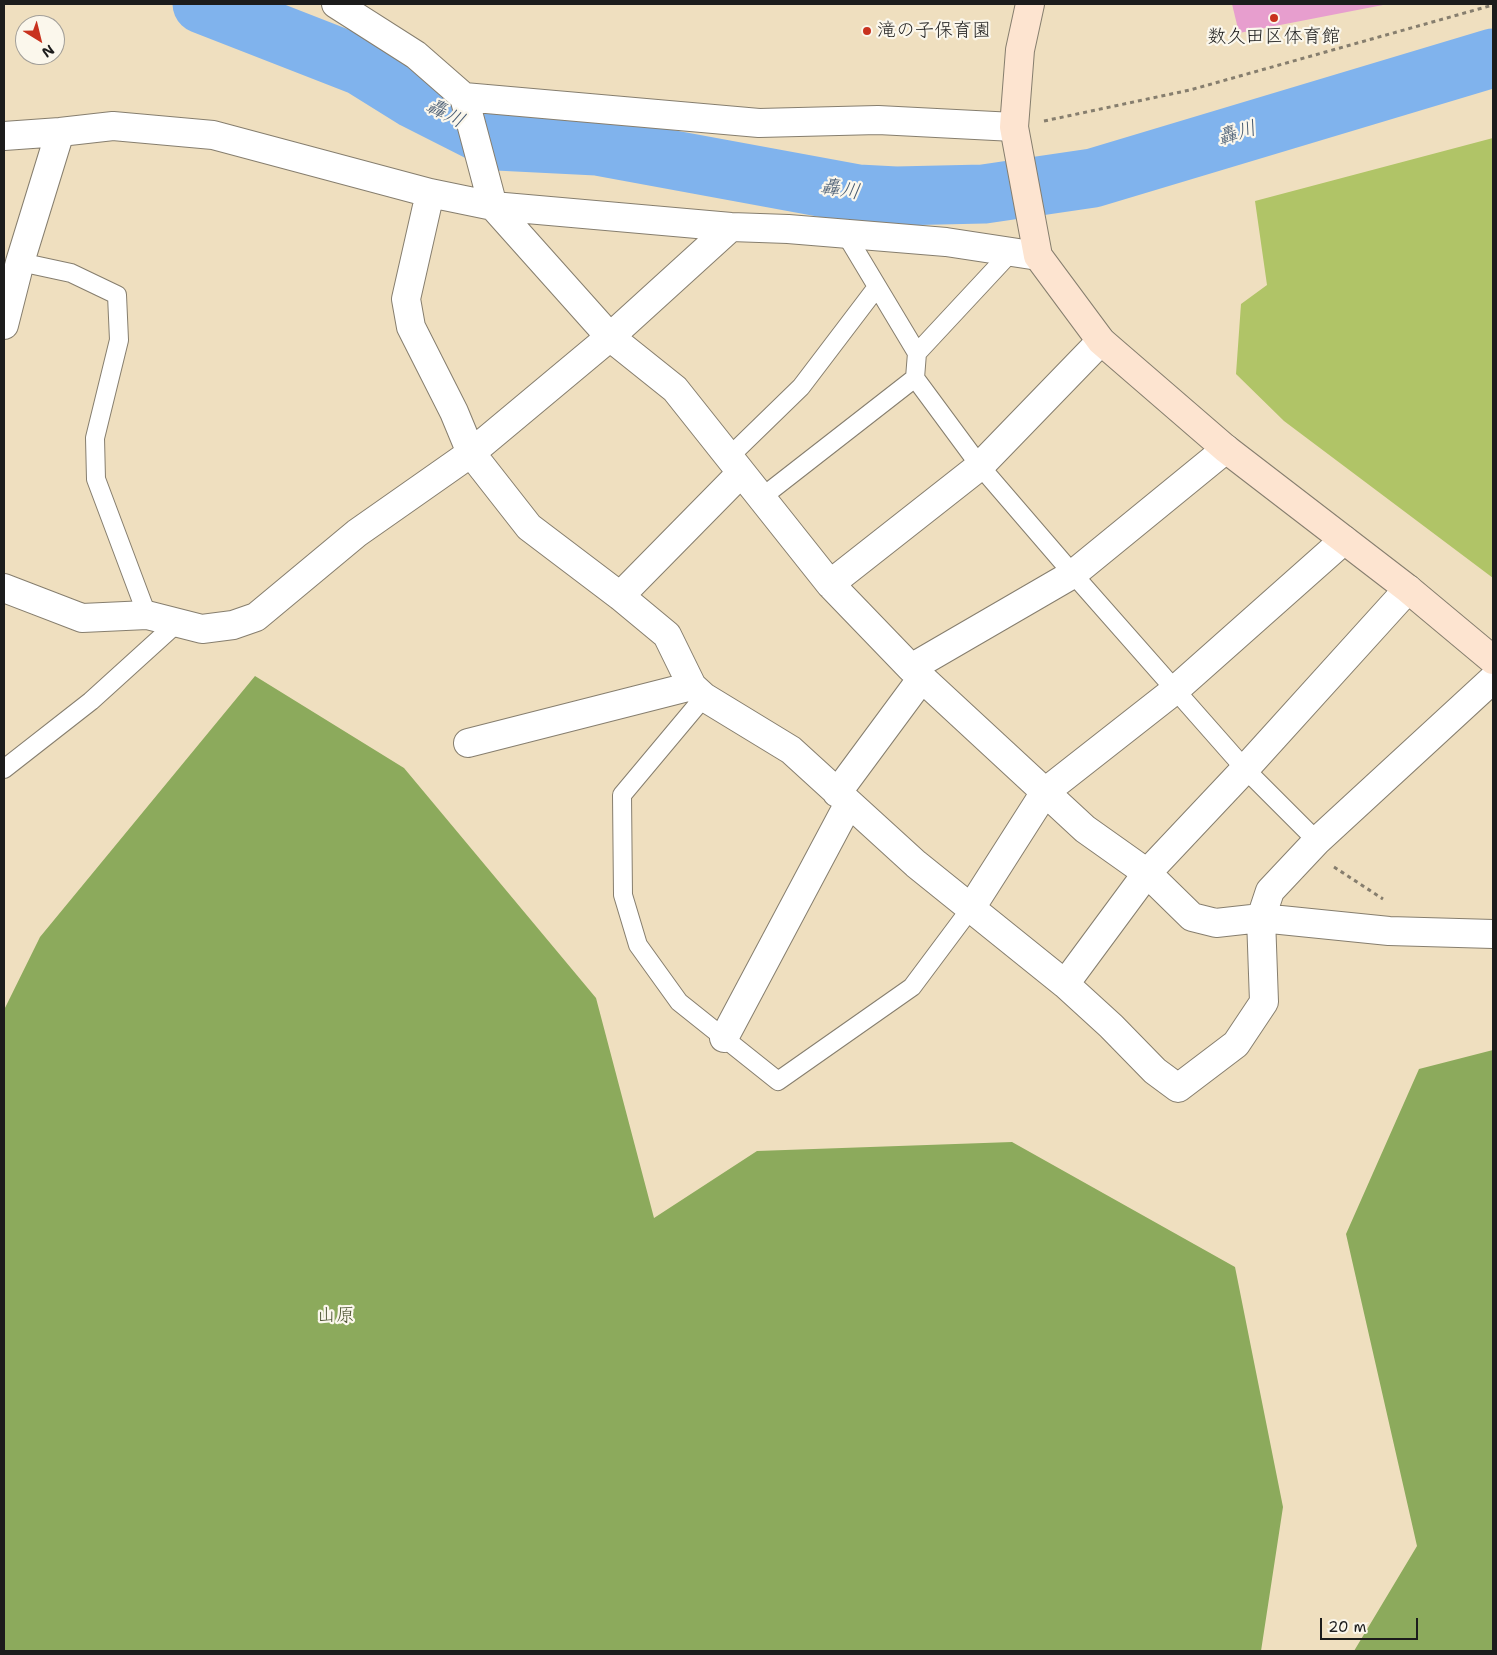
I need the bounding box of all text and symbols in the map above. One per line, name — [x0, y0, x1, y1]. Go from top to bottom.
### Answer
marker: 数久田区体育館 — [1268, 12, 1280, 24]
north arrow — [15, 15, 65, 65]
place label: 滝の子保育園 — [877, 20, 991, 42]
marker: 滝の子保育園 — [861, 25, 873, 37]
place label: 数久田区体育館 — [1208, 26, 1340, 48]
text: N — [38, 41, 58, 62]
water label: 轟川 — [422, 94, 468, 134]
water label: 轟川 — [1214, 117, 1260, 151]
water label: 轟川 — [818, 175, 862, 205]
park label: 山原 — [317, 1305, 355, 1327]
scale bar — [1322, 1608, 1420, 1640]
text: 20 m — [1328, 1617, 1367, 1637]

